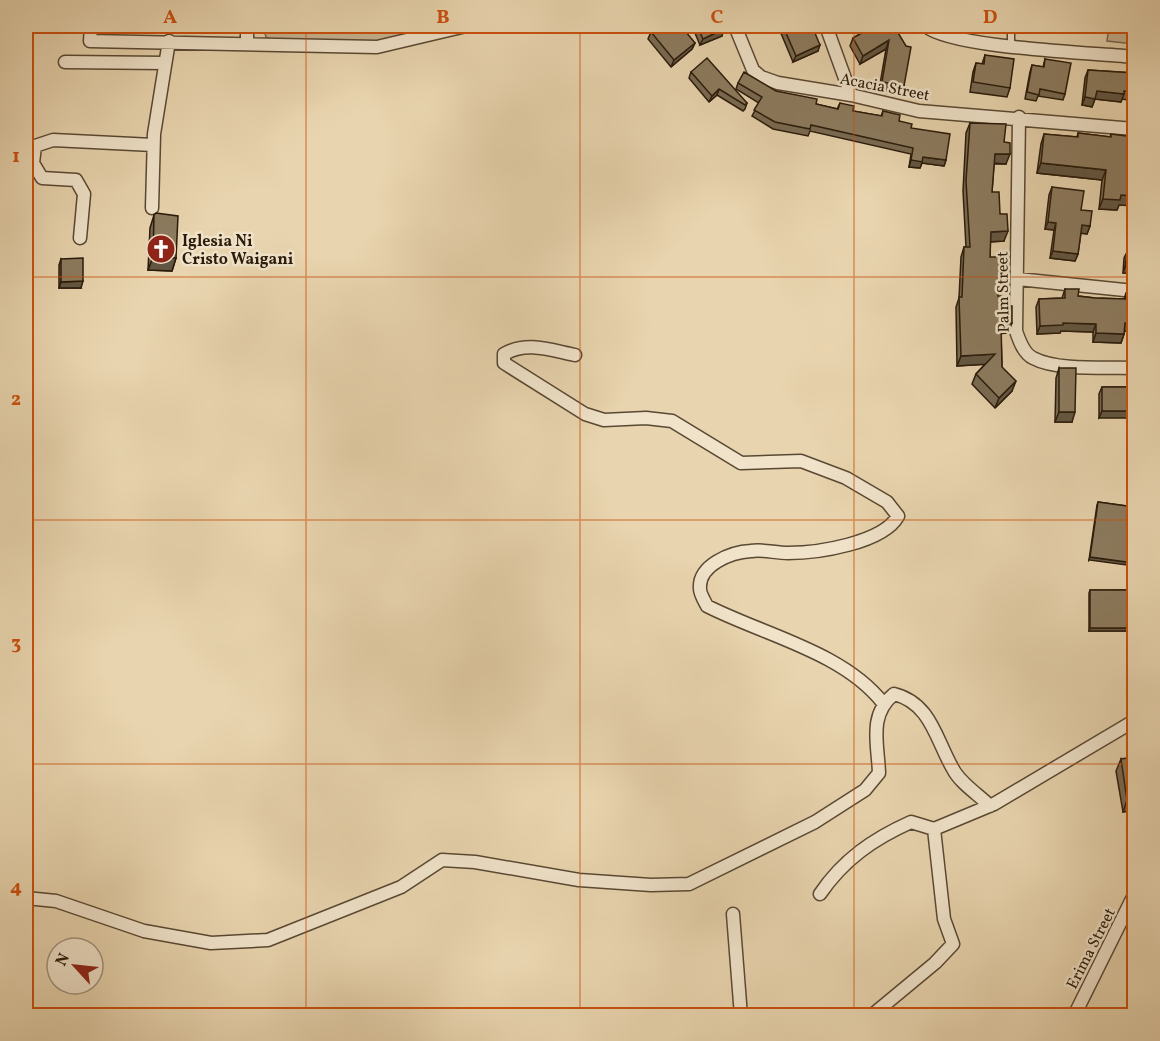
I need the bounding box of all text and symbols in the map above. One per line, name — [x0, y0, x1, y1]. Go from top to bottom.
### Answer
text: A — [163, 4, 177, 32]
text: B — [436, 4, 450, 32]
text: C — [711, 4, 724, 32]
text: D — [983, 4, 997, 32]
street label: Acacia Street — [838, 68, 932, 108]
text: 1 — [12, 143, 20, 171]
place label: Iglesia Ni Cristo Waigani — [182, 231, 294, 271]
church icon: Iglesia Ni Cristo Waigani — [145, 233, 177, 265]
street label: Palm Street — [992, 251, 1016, 333]
text: 2 — [11, 386, 21, 414]
text: 3 — [11, 630, 21, 658]
text: 4 — [10, 874, 22, 902]
street label: Erima Street — [1062, 904, 1122, 993]
north arrow — [45, 936, 105, 996]
text: N — [51, 950, 76, 970]

